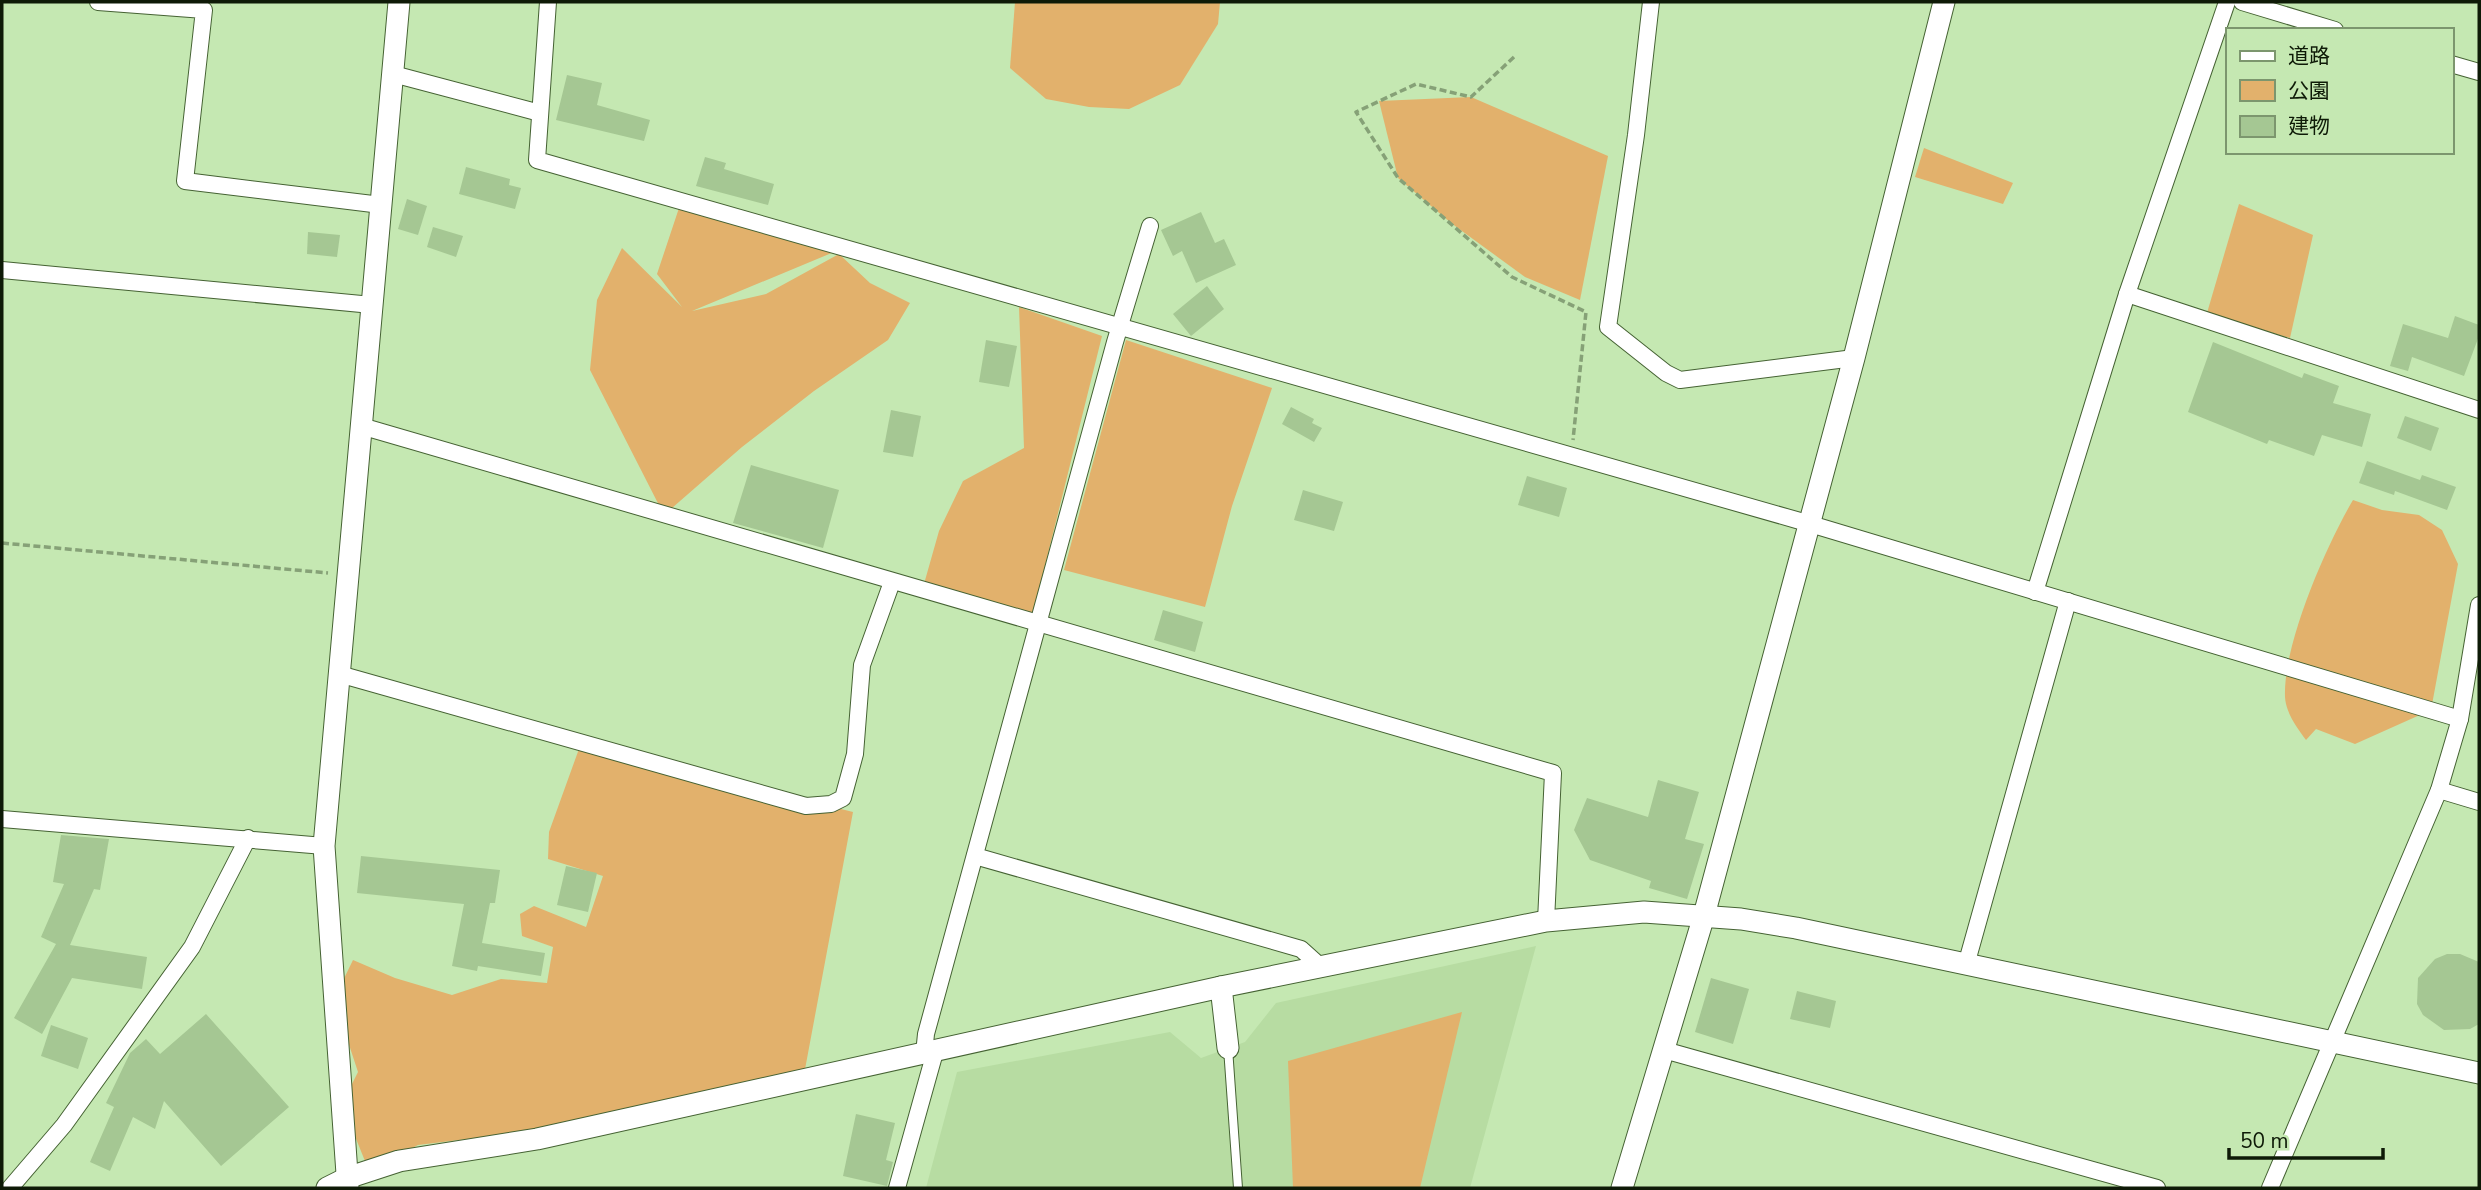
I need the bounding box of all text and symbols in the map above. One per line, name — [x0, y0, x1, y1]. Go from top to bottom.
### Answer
legend — [2226, 28, 2453, 154]
text: 道路 — [2288, 42, 2330, 70]
text: 公園 — [2288, 77, 2330, 105]
text: 建物 — [2288, 112, 2330, 140]
scale bar — [2229, 1116, 2383, 1160]
text: 50 m — [2240, 1127, 2289, 1155]

